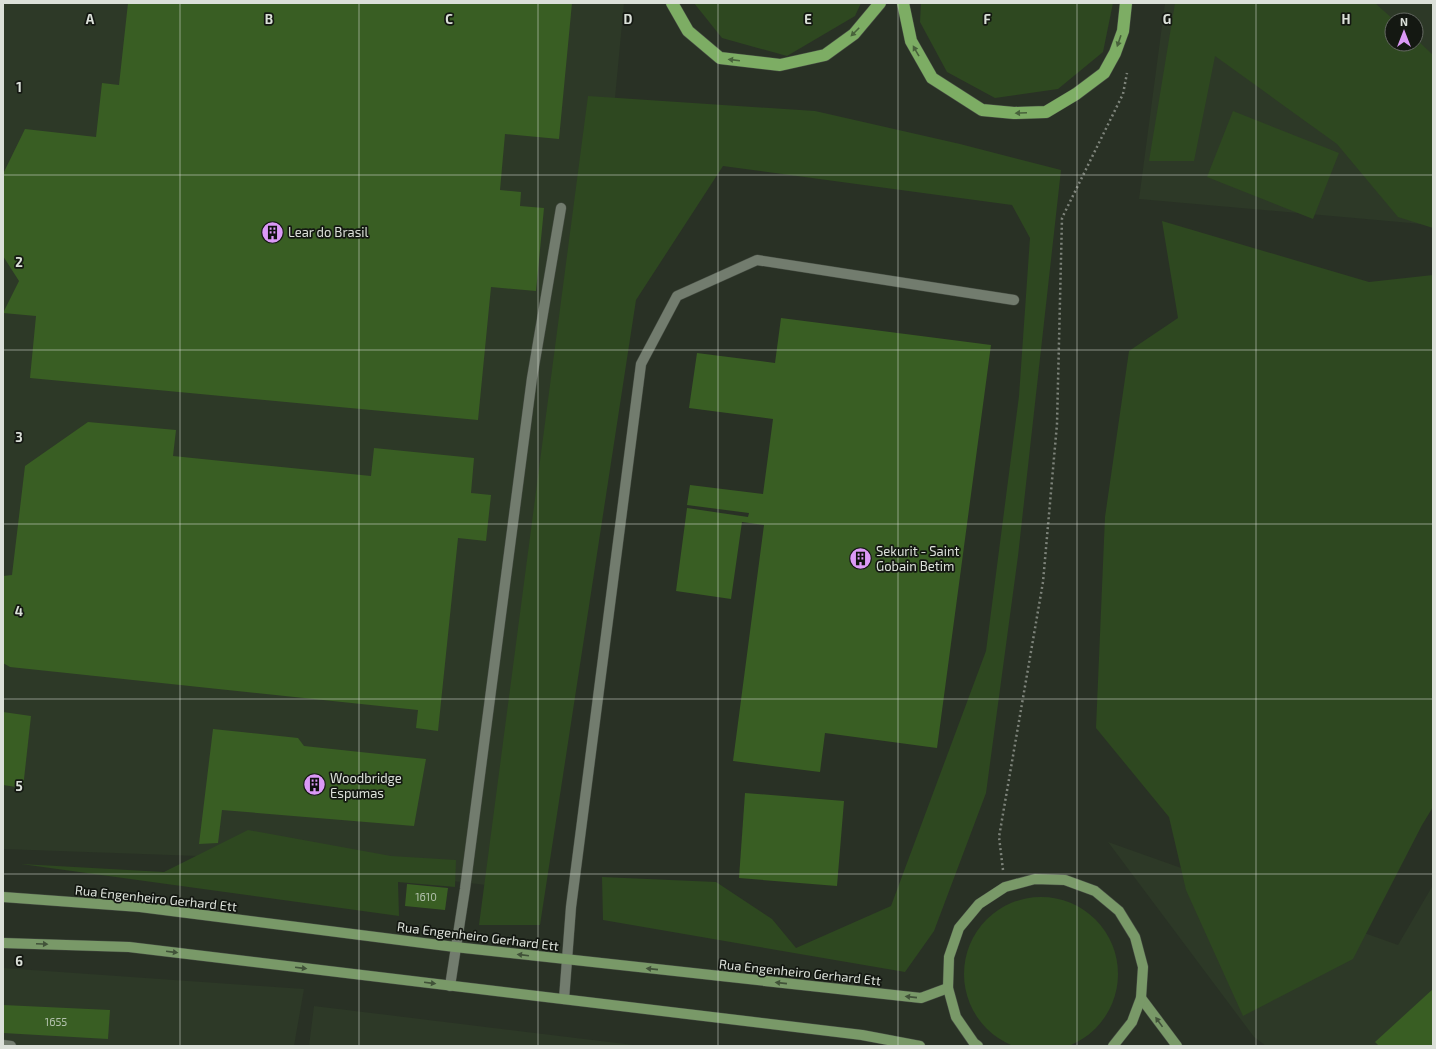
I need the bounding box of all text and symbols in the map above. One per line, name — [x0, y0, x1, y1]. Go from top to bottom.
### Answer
text: A — [86, 11, 95, 27]
text: B — [265, 11, 273, 27]
text: C — [445, 11, 453, 27]
text: D — [624, 11, 633, 27]
text: E — [804, 11, 812, 27]
text: F — [983, 11, 991, 27]
text: G — [1163, 11, 1171, 27]
text: H — [1342, 11, 1351, 27]
north arrow — [1384, 12, 1424, 52]
text: N — [1400, 15, 1408, 28]
one-way arrow — [850, 27, 860, 37]
one-way arrow — [1116, 36, 1122, 48]
one-way arrow — [913, 45, 920, 57]
one-way arrow — [728, 57, 740, 63]
text: 1 — [16, 79, 22, 95]
one-way arrow — [1014, 110, 1027, 116]
building icon: Lear do Brasil — [259, 219, 285, 245]
place label: Lear do Brasil — [288, 224, 369, 240]
text: 2 — [15, 254, 23, 270]
text: 3 — [15, 429, 23, 445]
place label: Sekurit - Saint Gobain Betim — [876, 543, 960, 574]
building icon: Sekurit - Saint Gobain Betim — [848, 545, 874, 571]
text: 4 — [15, 603, 23, 619]
place label: Woodbridge Espumas — [330, 770, 402, 801]
building icon: Woodbridge Espumas — [301, 772, 327, 798]
text: 5 — [15, 778, 23, 794]
street label: Rua Engenheiro Gerhard Ett — [74, 882, 238, 914]
house number: 1610 — [415, 890, 437, 903]
street label: Rua Engenheiro Gerhard Ett — [396, 918, 560, 954]
one-way arrow — [36, 941, 48, 948]
one-way arrow — [166, 949, 178, 956]
one-way arrow — [517, 952, 529, 958]
text: 6 — [15, 953, 23, 969]
street label: Rua Engenheiro Gerhard Ett — [718, 956, 882, 988]
one-way arrow — [295, 965, 307, 971]
one-way arrow — [646, 966, 658, 972]
one-way arrow — [775, 979, 788, 986]
one-way arrow — [424, 980, 436, 986]
one-way arrow — [905, 993, 917, 1000]
house number: 1655 — [45, 1015, 67, 1028]
one-way arrow — [1155, 1017, 1163, 1027]

